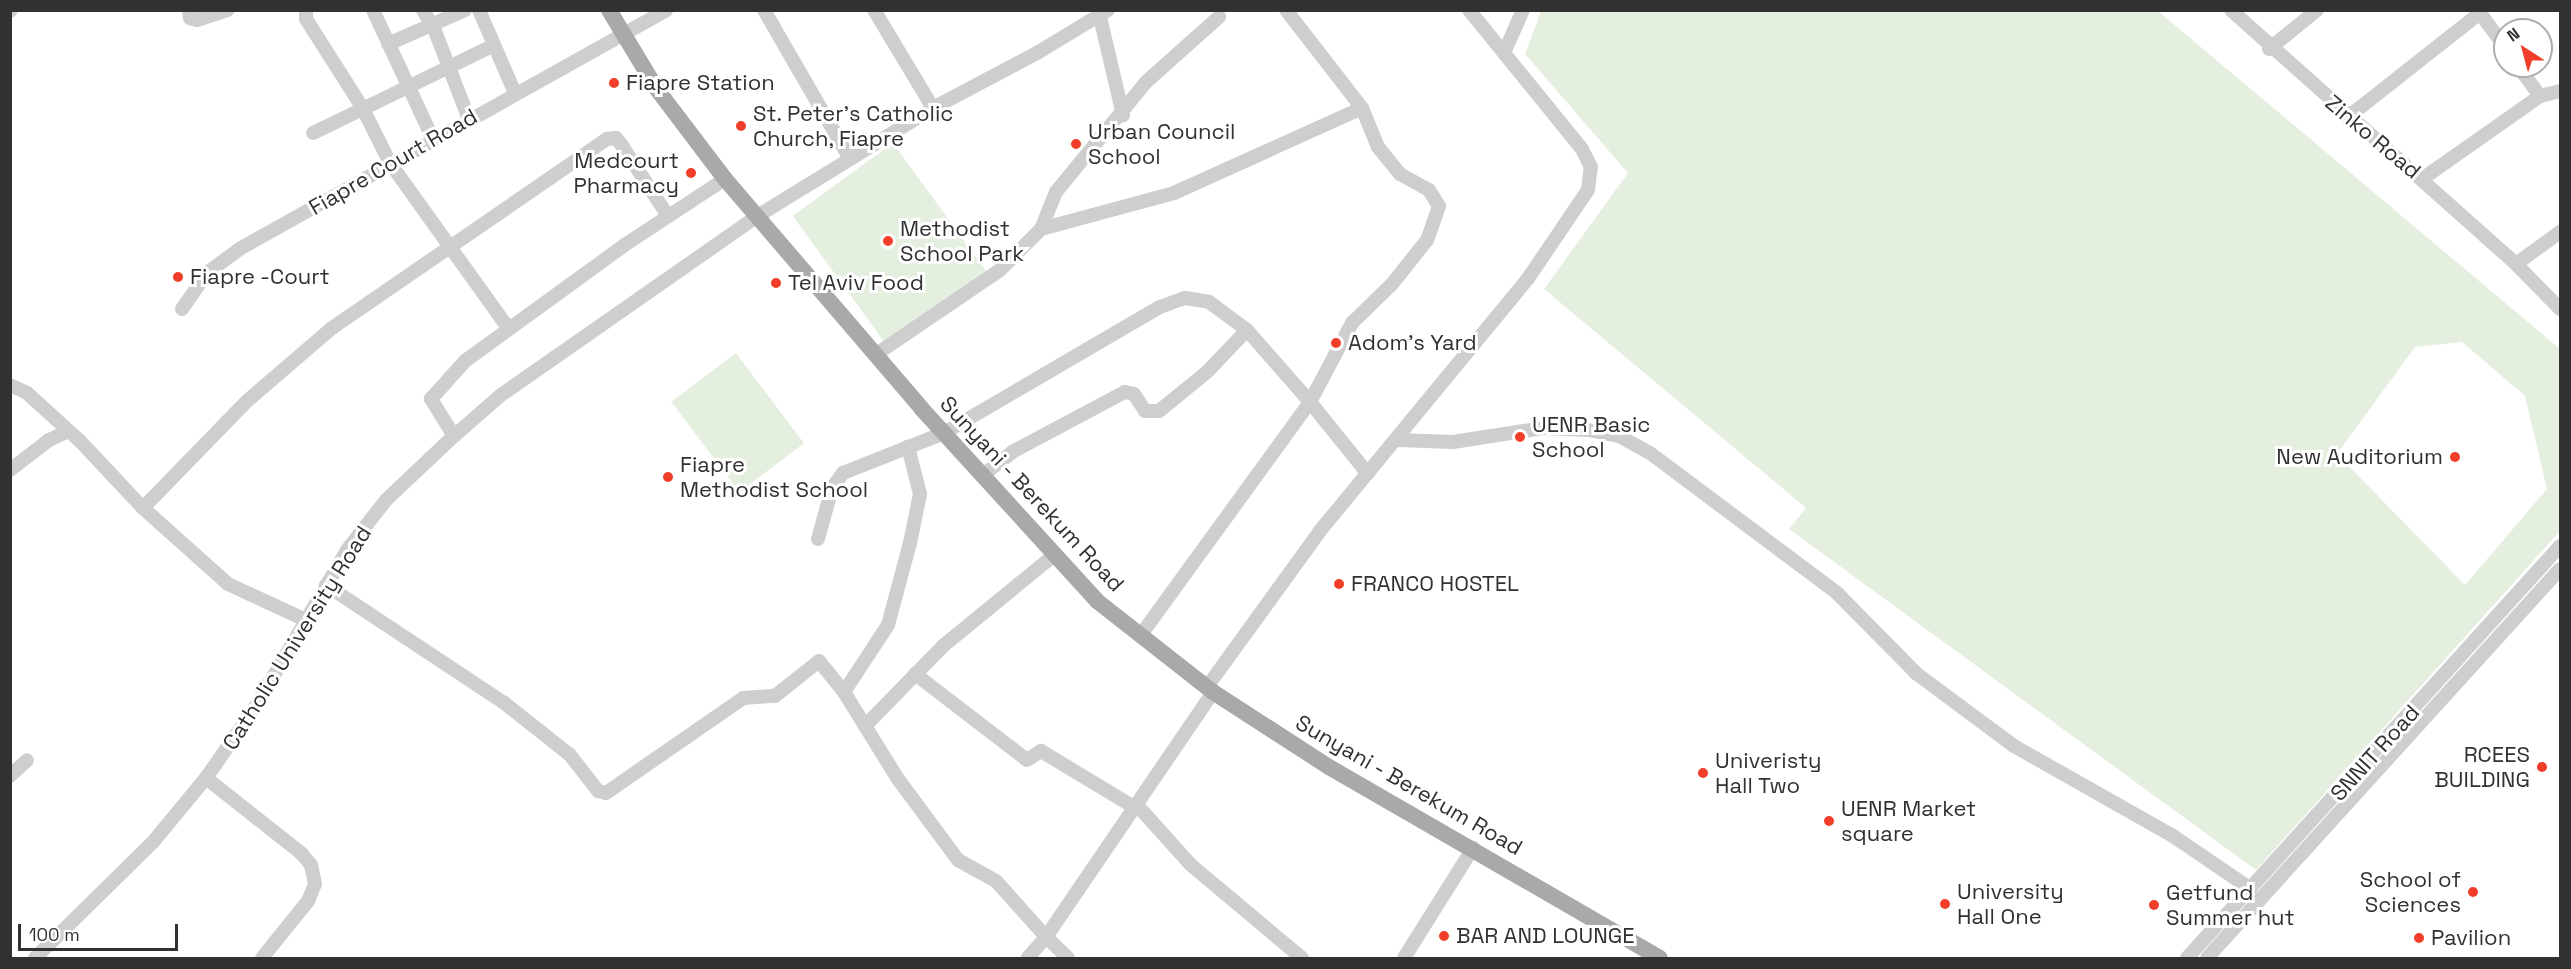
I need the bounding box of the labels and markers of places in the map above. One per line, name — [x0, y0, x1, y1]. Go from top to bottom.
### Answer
place label: Fiapre Station — [626, 70, 775, 96]
marker: Fiapre Station — [607, 76, 621, 90]
place label: St. Peter's Catholic Church, Fiapre — [753, 100, 954, 152]
place label: Urban Council School — [1088, 118, 1236, 170]
marker: St. Peter's Catholic Church, Fiapre — [734, 119, 748, 133]
marker: Urban Council School — [1069, 137, 1083, 151]
place label: Medcourt Pharmacy — [573, 147, 679, 198]
marker: Medcourt Pharmacy — [684, 166, 698, 180]
place label: Methodist School Park — [900, 215, 1024, 266]
marker: Methodist School Park — [881, 234, 895, 248]
place label: Fiapre -Court — [190, 264, 330, 290]
marker: Fiapre -Court — [171, 270, 185, 284]
place label: Tel Aviv Food — [788, 270, 924, 296]
marker: Tel Aviv Food — [769, 276, 783, 290]
place label: Adom's Yard — [1348, 330, 1477, 356]
marker: Adom's Yard — [1329, 336, 1343, 350]
place label: UENR Basic School — [1532, 411, 1650, 463]
marker: UENR Basic School — [1513, 430, 1527, 444]
place label: New Auditorium — [2276, 444, 2443, 470]
marker: New Auditorium — [2448, 450, 2462, 464]
place label: Fiapre Methodist School — [680, 451, 868, 502]
marker: Fiapre Methodist School — [661, 470, 675, 484]
place label: FRANCO HOSTEL — [1351, 571, 1519, 597]
marker: FRANCO HOSTEL — [1332, 577, 1346, 591]
place label: RCEES BUILDING — [2434, 741, 2530, 792]
place label: Univeristy Hall Two — [1715, 747, 1822, 798]
marker: RCEES BUILDING — [2535, 760, 2549, 774]
marker: Univeristy Hall Two — [1696, 766, 1710, 780]
place label: UENR Market square — [1841, 795, 1976, 846]
marker: UENR Market square — [1822, 814, 1836, 828]
place label: School of Sciences — [2360, 866, 2461, 918]
place label: University Hall One — [1957, 878, 2064, 930]
place label: Getfund Summer hut — [2166, 879, 2295, 930]
marker: School of Sciences — [2466, 885, 2480, 899]
marker: University Hall One — [1938, 897, 1952, 911]
marker: Getfund Summer hut — [2147, 898, 2161, 912]
place label: BAR AND LOUNGE — [1456, 923, 1635, 949]
place label: Pavilion — [2431, 925, 2511, 951]
marker: BAR AND LOUNGE — [1437, 929, 1451, 943]
marker: Pavilion — [2412, 931, 2426, 945]

